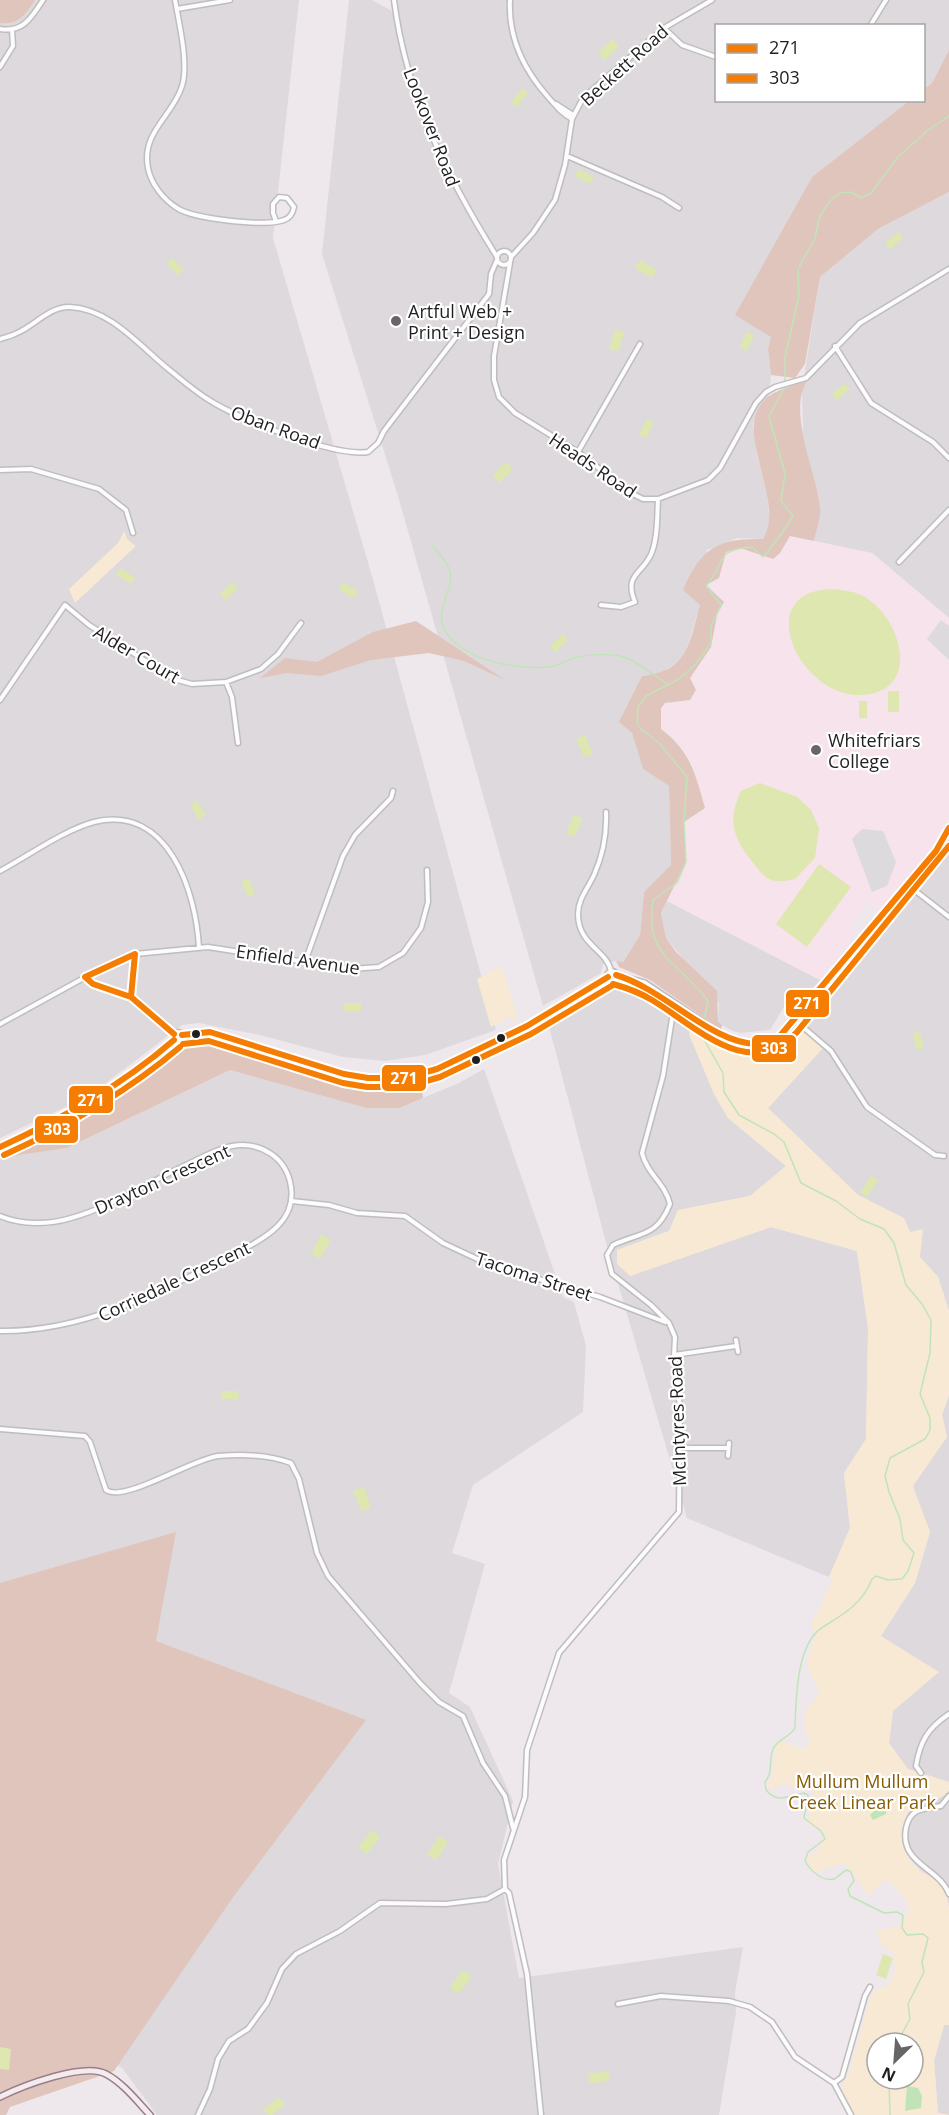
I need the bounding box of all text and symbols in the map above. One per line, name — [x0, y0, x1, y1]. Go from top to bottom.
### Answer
street label: Beckett Road — [575, 19, 673, 111]
legend — [715, 24, 925, 102]
text: 271 — [769, 35, 800, 59]
street label: Lookover Road — [398, 64, 466, 190]
text: 303 — [769, 65, 800, 89]
place label: Artful Web + Print + Design — [408, 299, 525, 344]
marker: Artful Web + Print + Design — [389, 314, 403, 328]
street label: Oban Road — [228, 400, 324, 454]
street label: Heads Road — [545, 427, 641, 503]
street label: Alder Court — [89, 620, 185, 688]
place label: Whitefriars College — [828, 728, 921, 773]
marker: Whitefriars College — [809, 743, 823, 757]
street label: Enfield Avenue — [235, 938, 361, 980]
line badge: 271 — [785, 989, 830, 1018]
text: 271 — [793, 992, 821, 1014]
unlabelled marker — [190, 1028, 202, 1040]
unlabelled marker — [495, 1032, 507, 1044]
line badge: 303 — [751, 1034, 797, 1063]
text: 303 — [760, 1037, 788, 1059]
unlabelled marker — [470, 1054, 482, 1066]
line badge: 271 — [381, 1064, 427, 1092]
text: 271 — [390, 1067, 418, 1089]
line badge: 271 — [68, 1085, 114, 1114]
text: 271 — [77, 1089, 105, 1111]
line badge: 303 — [34, 1115, 79, 1144]
text: 303 — [43, 1118, 71, 1140]
street label: Drayton Crescent — [90, 1138, 234, 1220]
street label: Corriedale Crescent — [94, 1235, 254, 1327]
street label: Tacoma Street — [473, 1246, 595, 1306]
street label: McIntyres Road — [663, 1356, 691, 1486]
park label: Mullum Mullum Creek Linear Park — [788, 1769, 936, 1814]
north arrow — [865, 2031, 925, 2091]
text: N — [878, 2062, 899, 2087]

